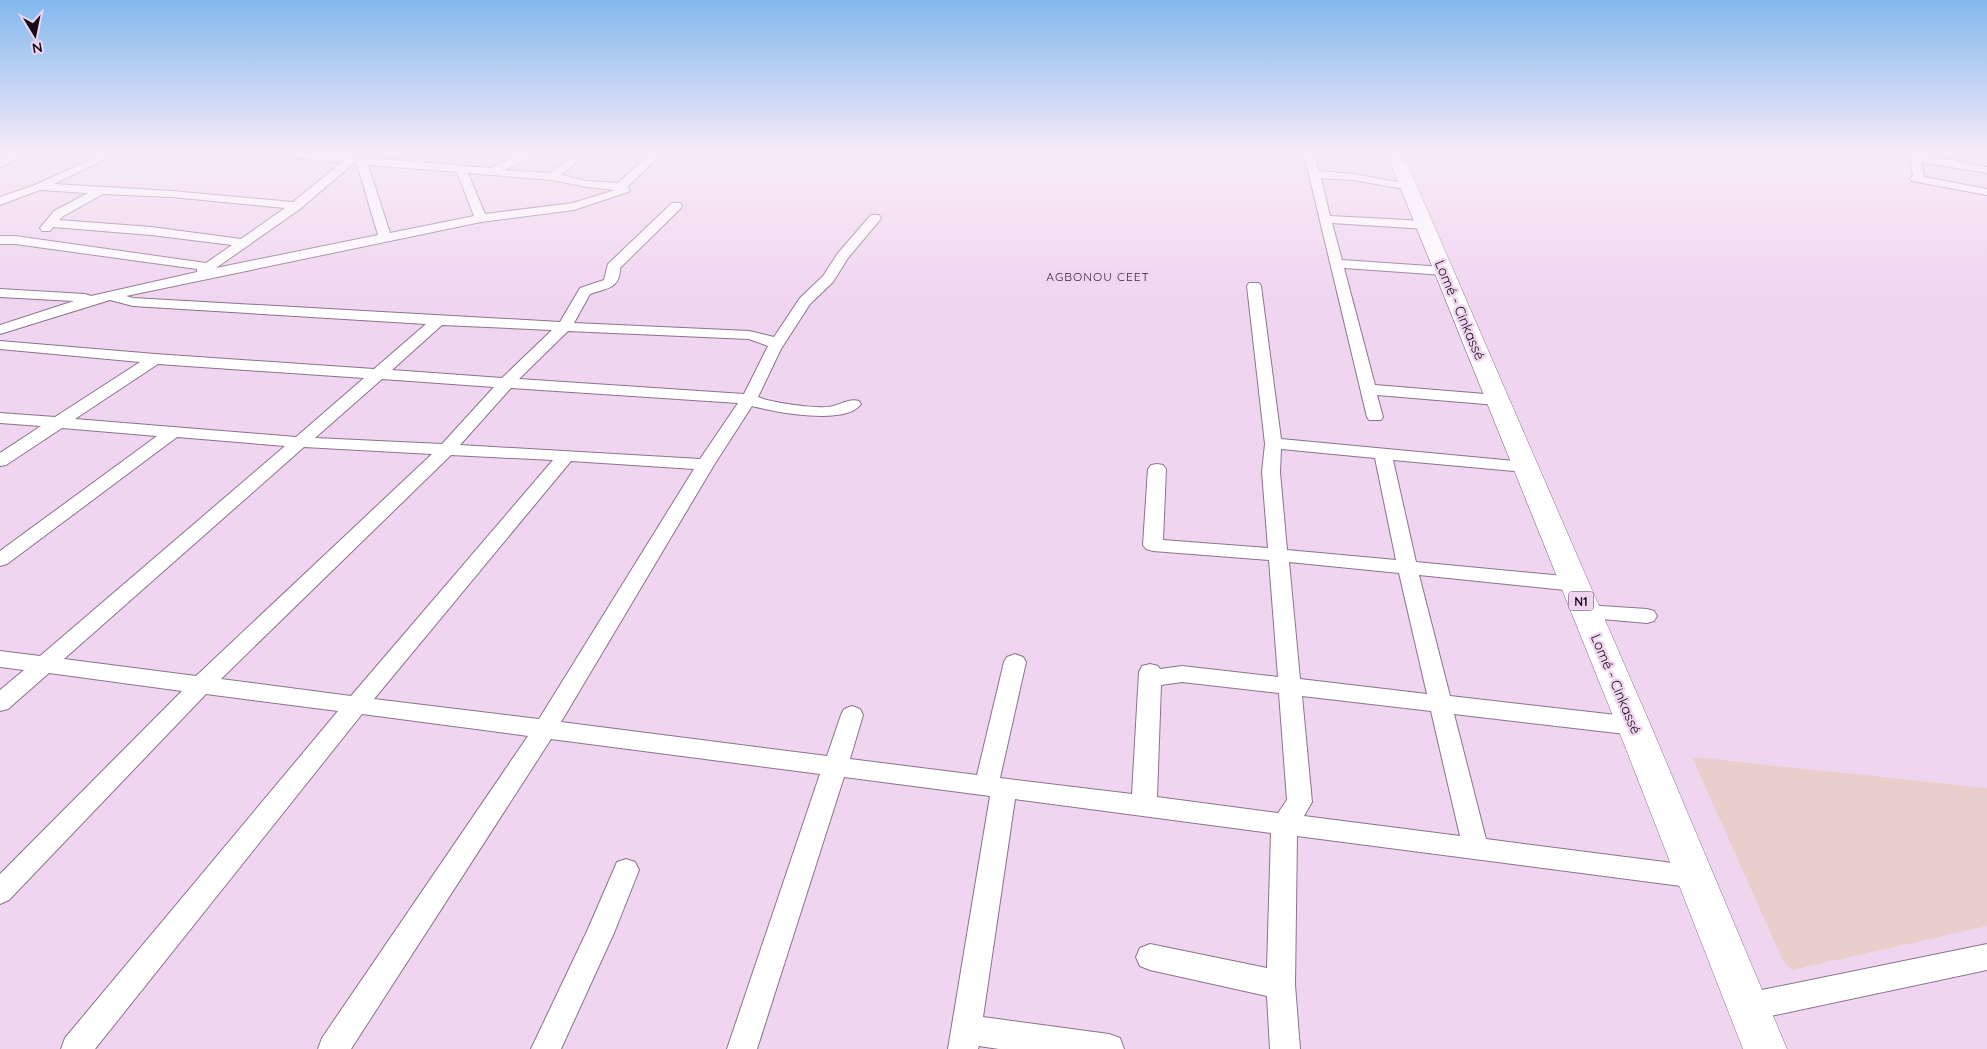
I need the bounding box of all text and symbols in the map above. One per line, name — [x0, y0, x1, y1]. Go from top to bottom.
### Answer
north arrow — [10, 10, 60, 60]
text: N — [31, 38, 44, 58]
street label: Lomé - Cinkassé — [1431, 257, 1489, 363]
district label: AGBONOU CEET — [1046, 269, 1150, 284]
road number: N1 — [1568, 592, 1594, 610]
street label: Lomé - Cinkassé — [1587, 631, 1645, 737]

